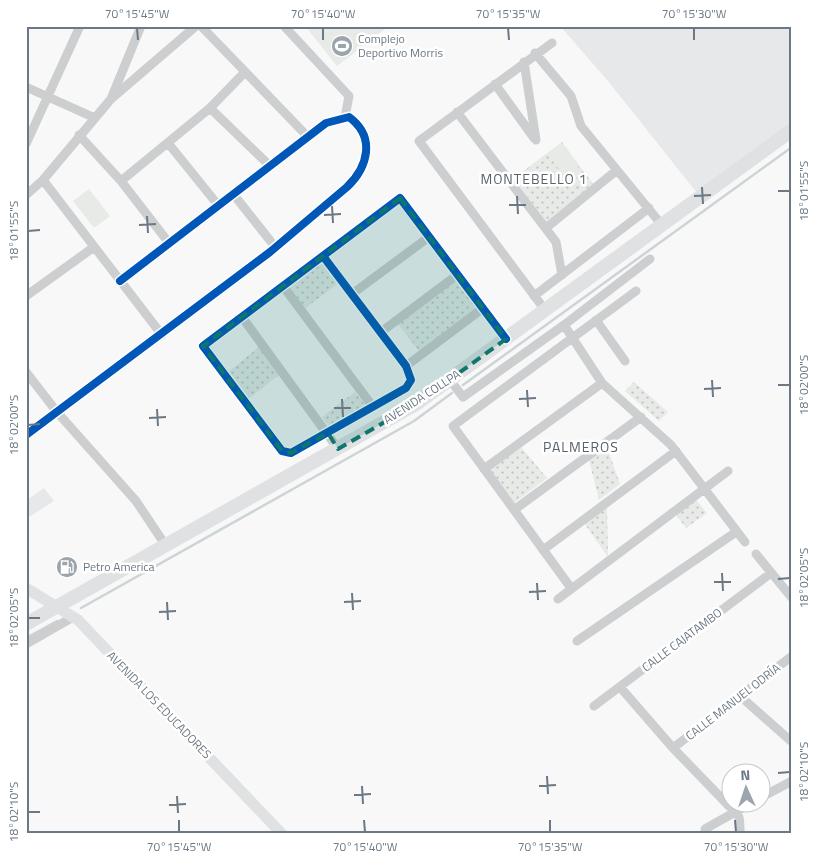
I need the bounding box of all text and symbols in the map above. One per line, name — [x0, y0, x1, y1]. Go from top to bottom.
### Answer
text: 70°15'45"W — [105, 4, 170, 23]
text: 70°15'40"W — [291, 4, 356, 23]
text: 70°15'35"W — [476, 4, 541, 23]
text: 70°15'30"W — [662, 4, 727, 23]
place label: Complejo Deportivo Morris — [358, 29, 443, 62]
sports icon: Complejo Deportivo Morris — [330, 34, 354, 58]
text: 18°01'55"S — [794, 161, 813, 221]
district label: MONTEBELLO 1 — [480, 168, 588, 189]
text: 18°01'55"S — [4, 201, 23, 261]
text: 18°02'00"S — [794, 355, 813, 415]
street label: AVENIDA COLLPA — [379, 364, 464, 429]
text: 18°02'00"S — [4, 395, 23, 455]
district label: PALMEROS — [543, 436, 619, 457]
text: 18°02'05"S — [794, 548, 813, 608]
fuel station icon: Petro America — [55, 555, 79, 579]
place label: Petro America — [83, 557, 155, 576]
text: 18°02'05"S — [4, 588, 23, 648]
street label: CALLE CAJATAMBO — [637, 603, 726, 676]
street label: AVENIDA LOS EDUCADORES — [103, 646, 216, 763]
street label: CALLE MANUEL ODRÍA — [681, 658, 784, 745]
text: 18°02'10"S — [794, 742, 813, 802]
north arrow — [720, 762, 770, 812]
text: N — [740, 764, 751, 785]
text: 18°02'10"S — [4, 782, 23, 842]
text: 70°15'45"W — [147, 837, 212, 856]
text: 70°15'40"W — [333, 837, 398, 856]
text: 70°15'35"W — [518, 837, 583, 856]
text: 70°15'30"W — [704, 837, 769, 856]

